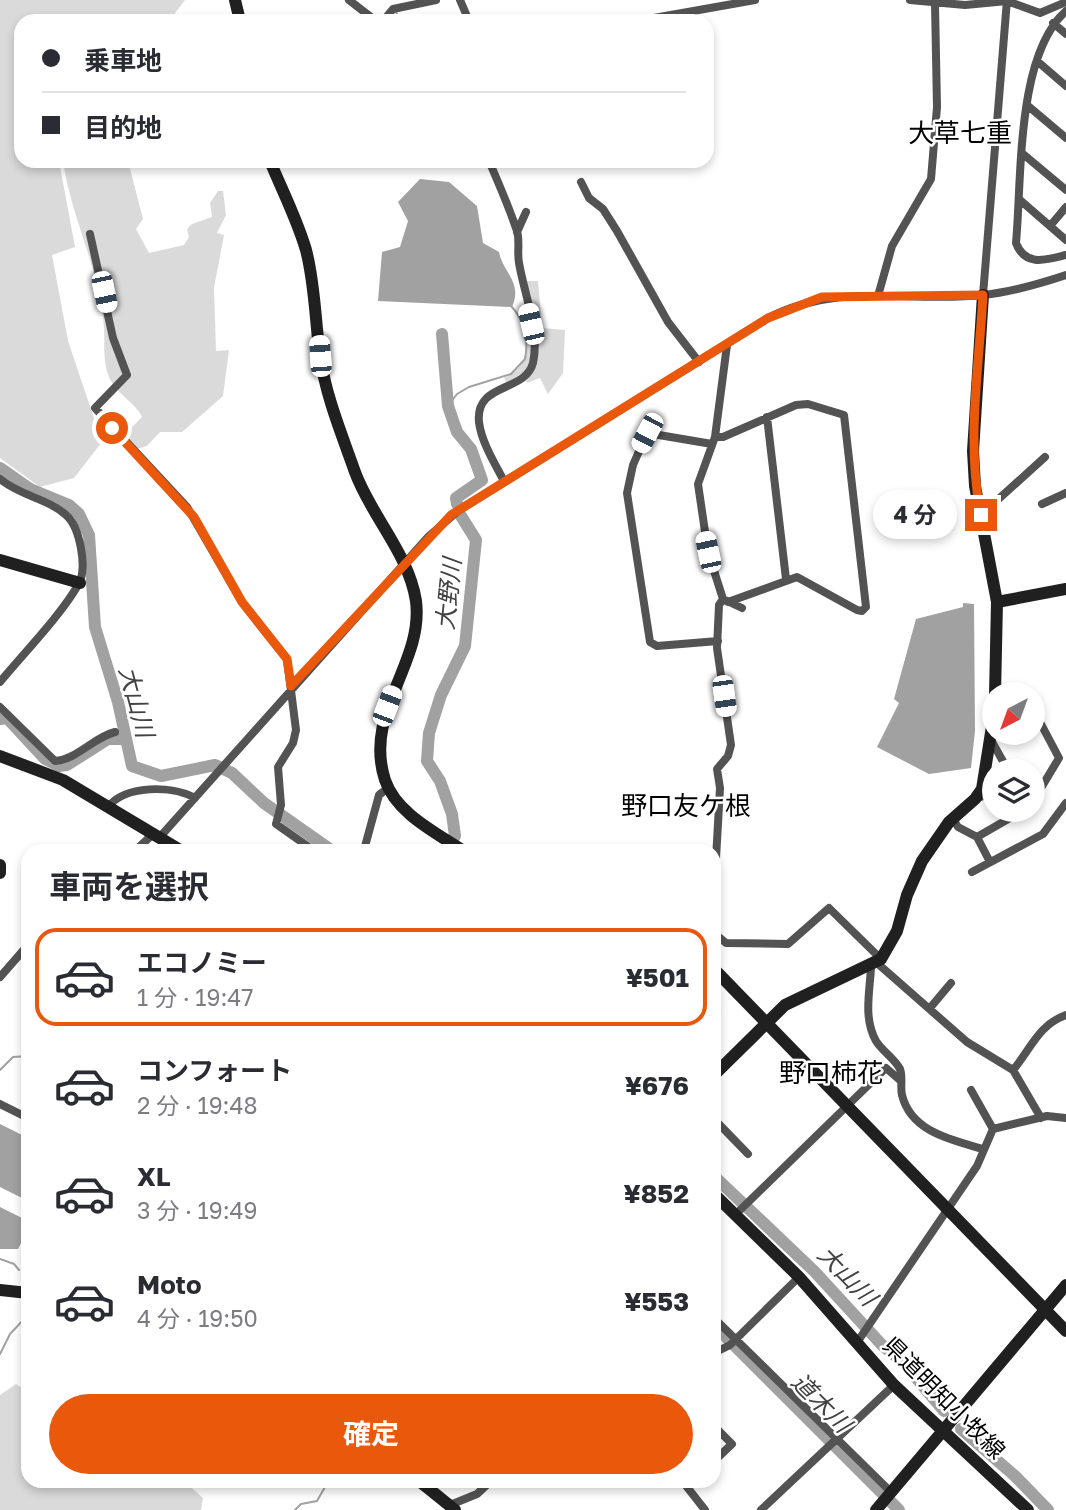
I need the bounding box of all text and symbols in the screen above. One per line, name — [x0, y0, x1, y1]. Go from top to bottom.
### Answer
text: 乗車地 — [84, 45, 162, 76]
text: 目的地 — [84, 112, 162, 143]
district label: 大草七重 — [908, 117, 1012, 148]
car — [90, 269, 119, 315]
car — [517, 301, 546, 347]
car — [309, 334, 332, 378]
car — [628, 410, 667, 456]
route start — [96, 412, 128, 444]
callout: 4 分 — [872, 490, 956, 540]
route end — [965, 499, 997, 531]
text: 4 分 — [893, 500, 937, 528]
car — [694, 529, 723, 575]
water label: 大野川 — [429, 554, 466, 631]
water label: 大山川 — [114, 663, 162, 743]
car — [711, 674, 738, 718]
north arrow — [982, 682, 1045, 746]
map controls — [982, 682, 1045, 822]
car — [370, 683, 405, 729]
button: layers — [982, 759, 1045, 822]
district label: 野口友ケ根 — [621, 790, 751, 821]
text: 車両を選択 — [49, 867, 209, 905]
icon: car — [53, 946, 116, 1009]
text: エコノミー — [137, 947, 267, 978]
text: ¥501 — [626, 962, 689, 993]
text: 1 分 · 19:47 — [137, 983, 254, 1011]
icon: car — [53, 1054, 116, 1117]
text: コンフォート — [137, 1055, 292, 1086]
district label: 野口柿花 — [779, 1057, 883, 1088]
text: ¥676 — [625, 1070, 689, 1101]
text: 2 分 · 19:48 — [137, 1091, 258, 1119]
text: XL — [137, 1161, 171, 1192]
icon: car — [53, 1162, 116, 1225]
text: ¥852 — [623, 1178, 689, 1209]
text: 3 分 · 19:49 — [137, 1196, 258, 1224]
water label: 大山川 — [813, 1239, 886, 1313]
text: Moto — [137, 1269, 202, 1300]
icon: car — [53, 1270, 116, 1333]
text: ¥553 — [624, 1286, 689, 1317]
text: 4 分 · 19:50 — [137, 1304, 258, 1332]
street label: 県道明知小牧線 — [878, 1330, 1012, 1464]
water label: 道木川 — [786, 1366, 860, 1440]
button: 確定 — [49, 1394, 693, 1474]

